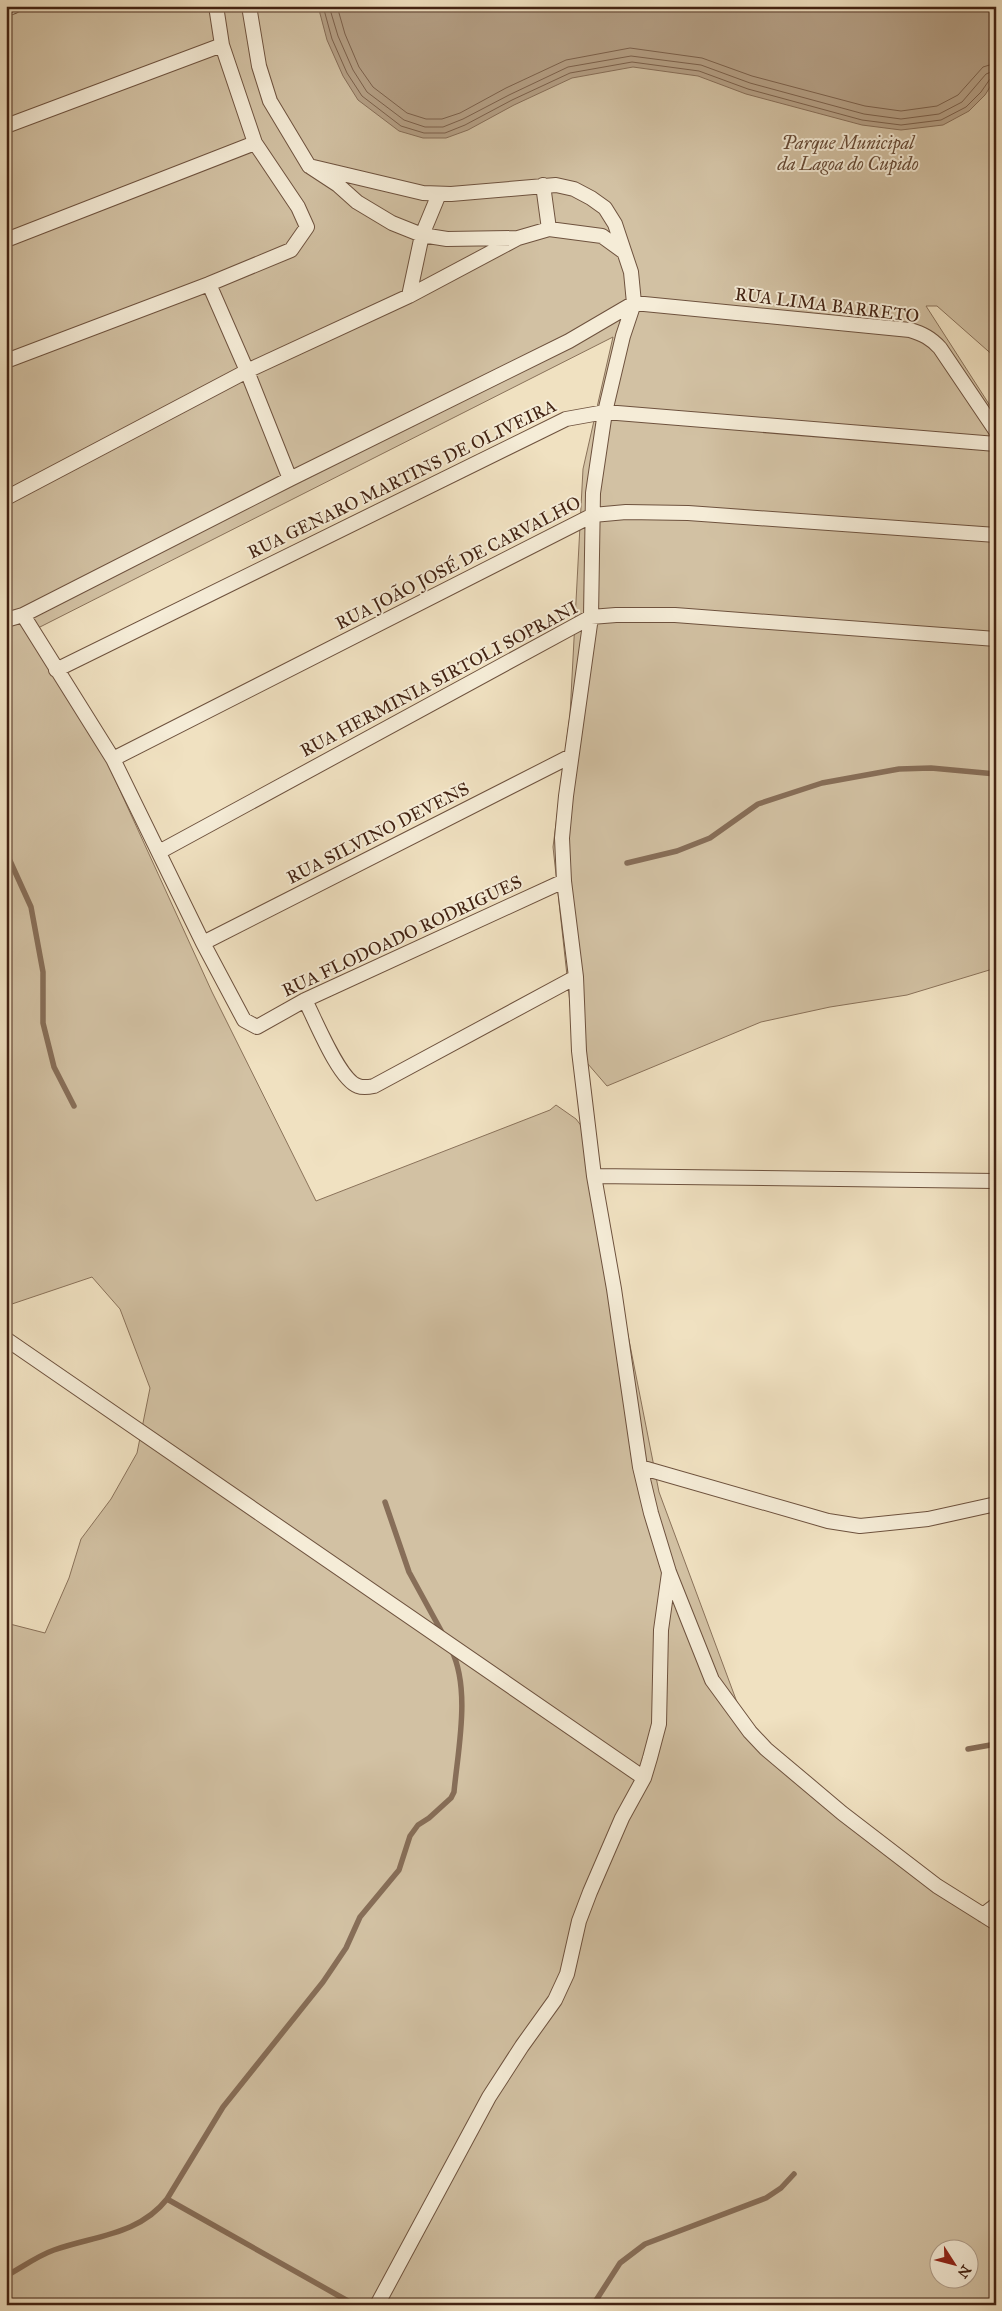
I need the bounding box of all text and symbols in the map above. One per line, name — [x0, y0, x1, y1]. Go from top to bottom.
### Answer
park label: Parque Municipal da Lagoa do Cupido — [777, 132, 919, 176]
street label: RUA LIMA BARRETO — [734, 283, 920, 327]
street label: RUA GENARO MARTINS DE OLIVEIRA — [244, 394, 560, 564]
street label: RUA JOÃO JOSÉ DE CARVALHO — [331, 490, 585, 635]
street label: RUA HERMINIA SIRTOLI SOPRANI — [296, 596, 582, 762]
street label: RUA SILVINO DEVENS — [283, 777, 473, 889]
street label: RUA FLODOADO RODRIGUES — [278, 871, 526, 1001]
north arrow — [930, 2238, 980, 2288]
text: N — [954, 2262, 974, 2281]

